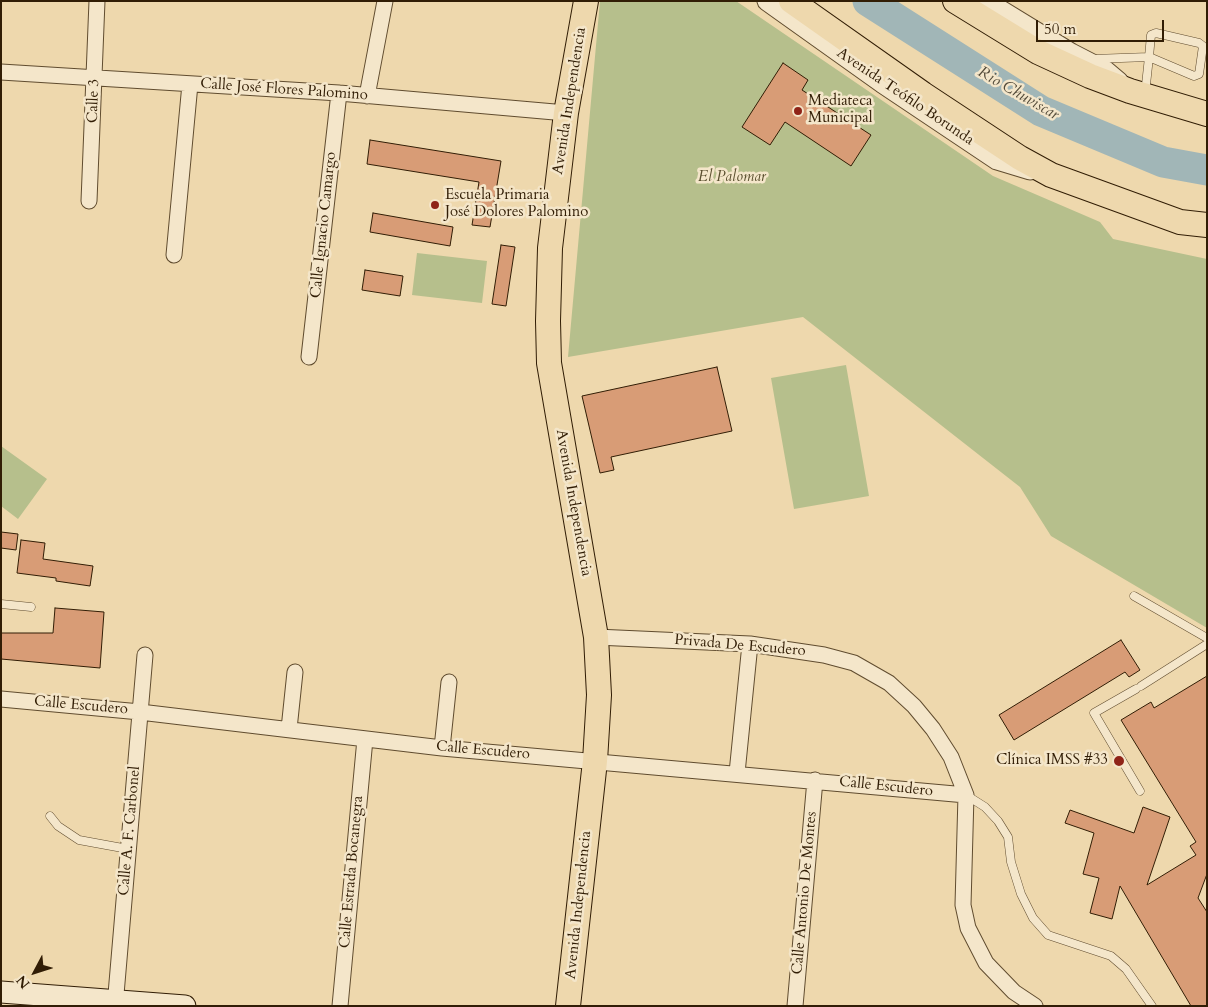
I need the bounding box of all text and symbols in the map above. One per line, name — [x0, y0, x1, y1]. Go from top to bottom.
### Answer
scale bar — [1038, 10, 1166, 42]
text: 50 m — [1044, 19, 1076, 39]
street label: Avenida Independencia — [549, 26, 591, 176]
street label: Avenida Teófilo Borunda — [833, 44, 977, 150]
water label: Rio Chuviscar — [974, 63, 1062, 125]
street label: Calle José Flores Palomino — [200, 75, 368, 105]
street label: Calle 3 — [84, 79, 104, 123]
place label: Mediateca Municipal — [808, 93, 872, 128]
marker: Mediateca Municipal — [792, 105, 804, 117]
street label: Calle Ignacio Camargo — [307, 151, 341, 299]
park label: El Palomar — [698, 169, 766, 187]
place label: Escuela Primaria José Dolores Palomino — [445, 187, 588, 222]
marker: Escuela Primaria José Dolores Palomino — [429, 199, 441, 211]
street label: Avenida Independencia — [551, 428, 595, 578]
street label: Privada De Escudero — [674, 631, 806, 661]
street label: Calle Escudero — [33, 693, 129, 719]
street label: Calle Escudero — [435, 738, 531, 764]
place label: Clínica IMSS #33 — [996, 752, 1108, 770]
marker: Clínica IMSS #33 — [1112, 754, 1126, 768]
street label: Calle A. F. Carbonel — [115, 765, 145, 897]
street label: Calle Escudero — [838, 773, 934, 801]
street label: Calle Estrada Bocanegra — [336, 795, 368, 949]
street label: Calle Antonio De Montes — [789, 811, 821, 975]
street label: Avenida Independencia — [562, 830, 596, 980]
north arrow — [10, 947, 60, 997]
text: N — [12, 971, 34, 993]

